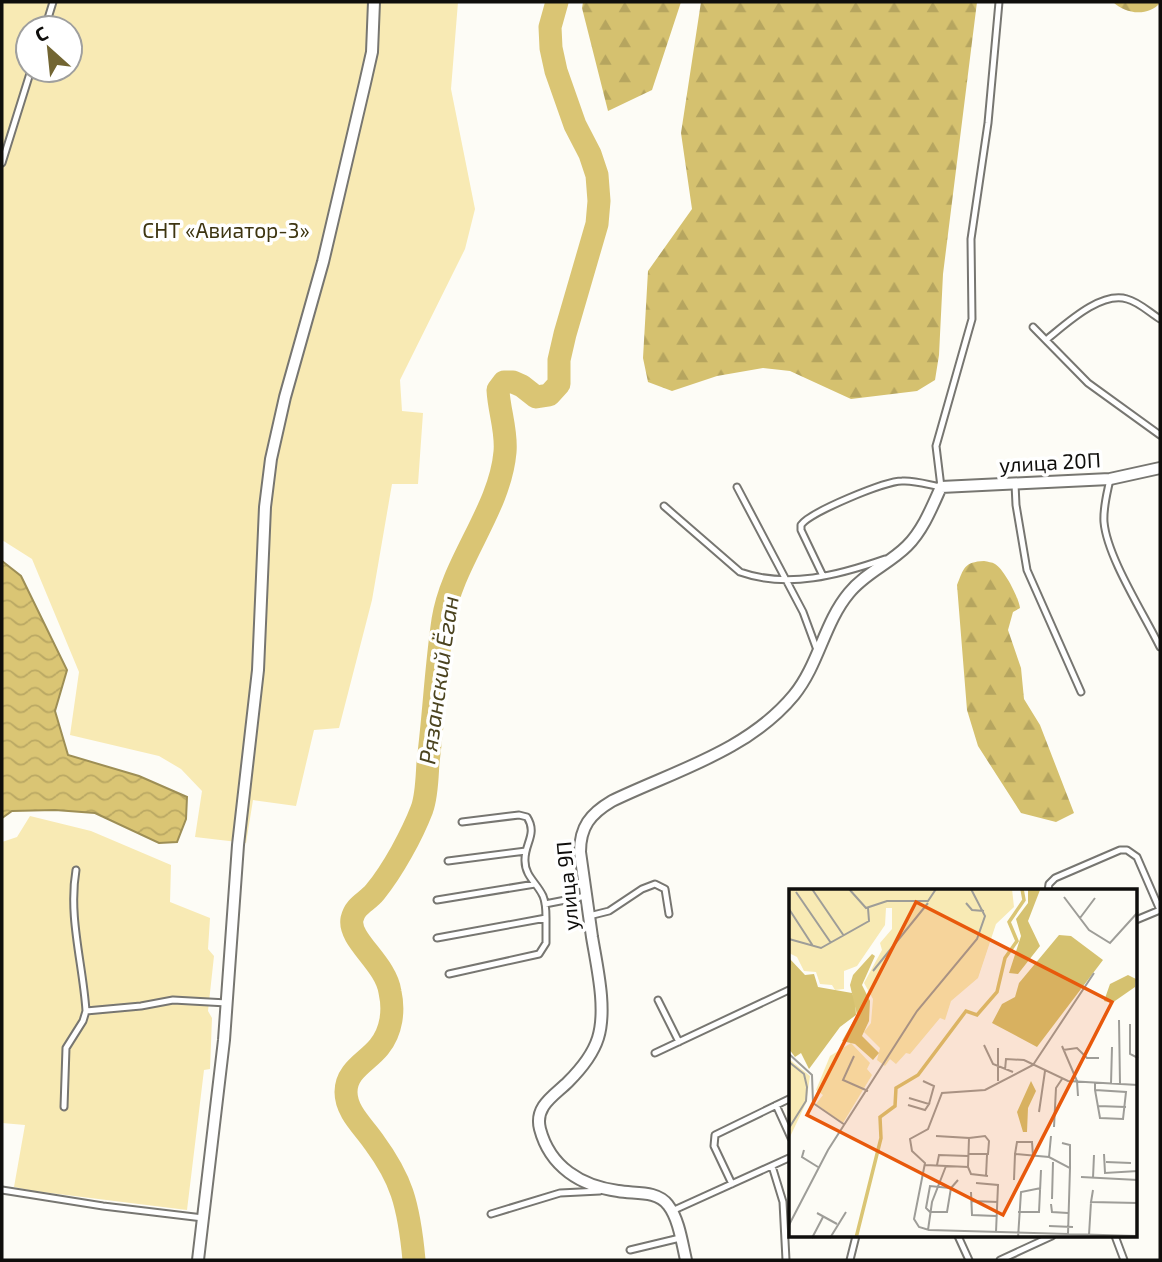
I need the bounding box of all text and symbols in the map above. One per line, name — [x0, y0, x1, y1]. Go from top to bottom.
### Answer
north arrow — [14, 14, 84, 84]
text: С — [31, 21, 51, 46]
park label: СНТ «Авиатор-3» — [142, 217, 310, 242]
street label: улица 20П — [998, 446, 1101, 478]
water label: Рязанский Ёган — [412, 594, 464, 766]
street label: улица 9П — [550, 840, 584, 932]
inset map — [789, 889, 1138, 1238]

